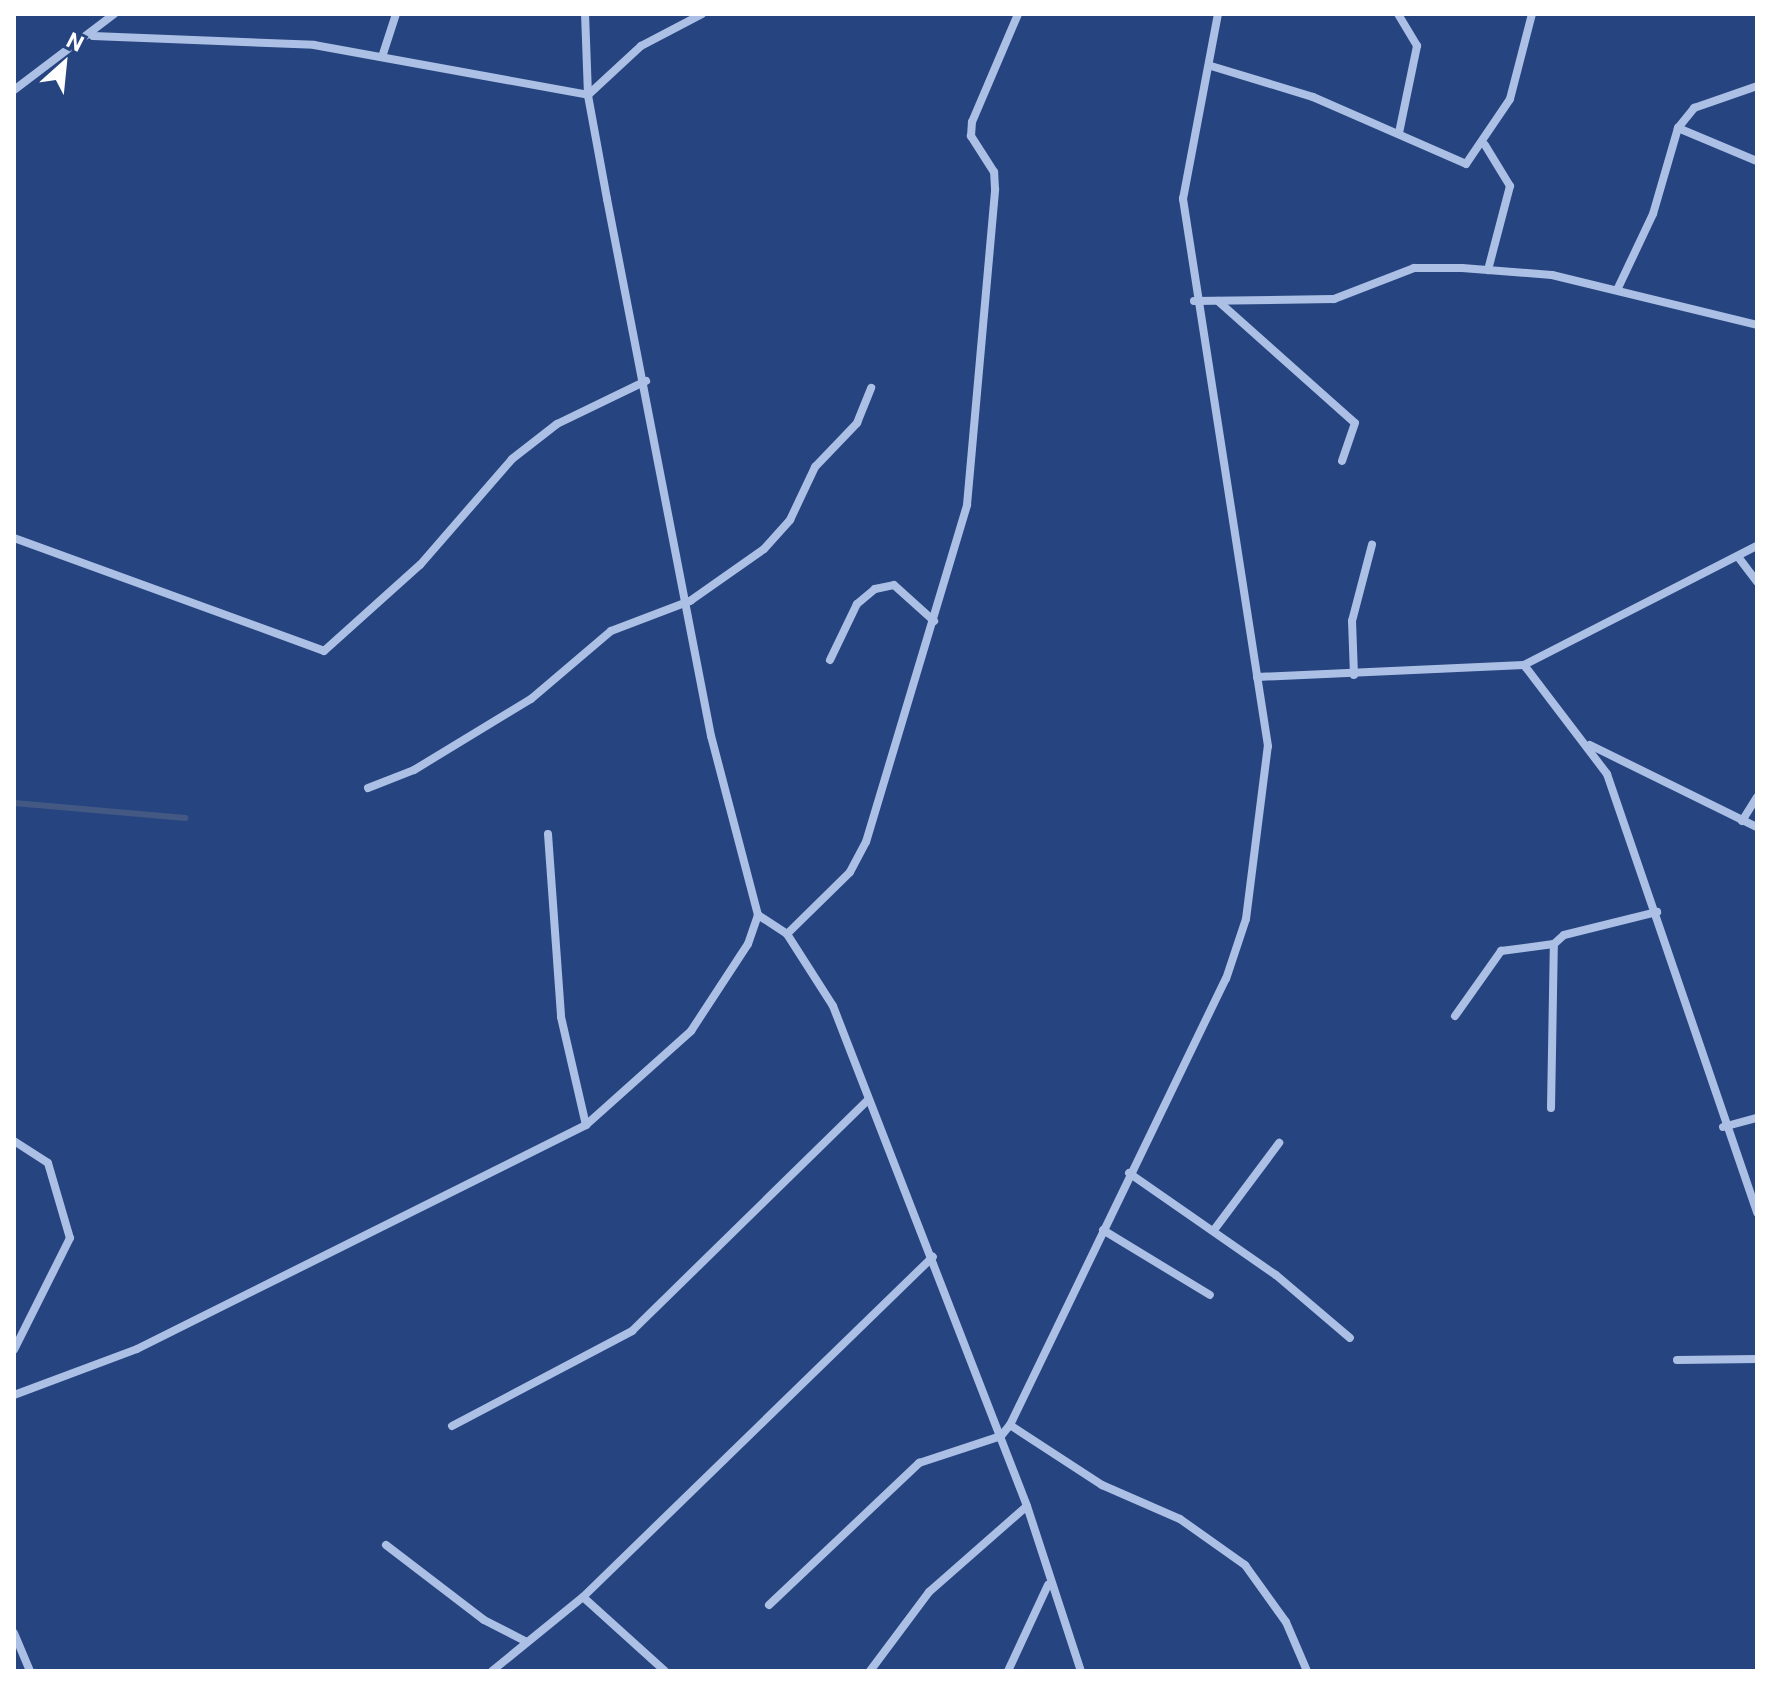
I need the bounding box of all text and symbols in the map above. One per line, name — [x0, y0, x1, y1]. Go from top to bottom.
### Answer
north arrow — [24, 24, 104, 104]
text: N — [63, 28, 88, 57]

